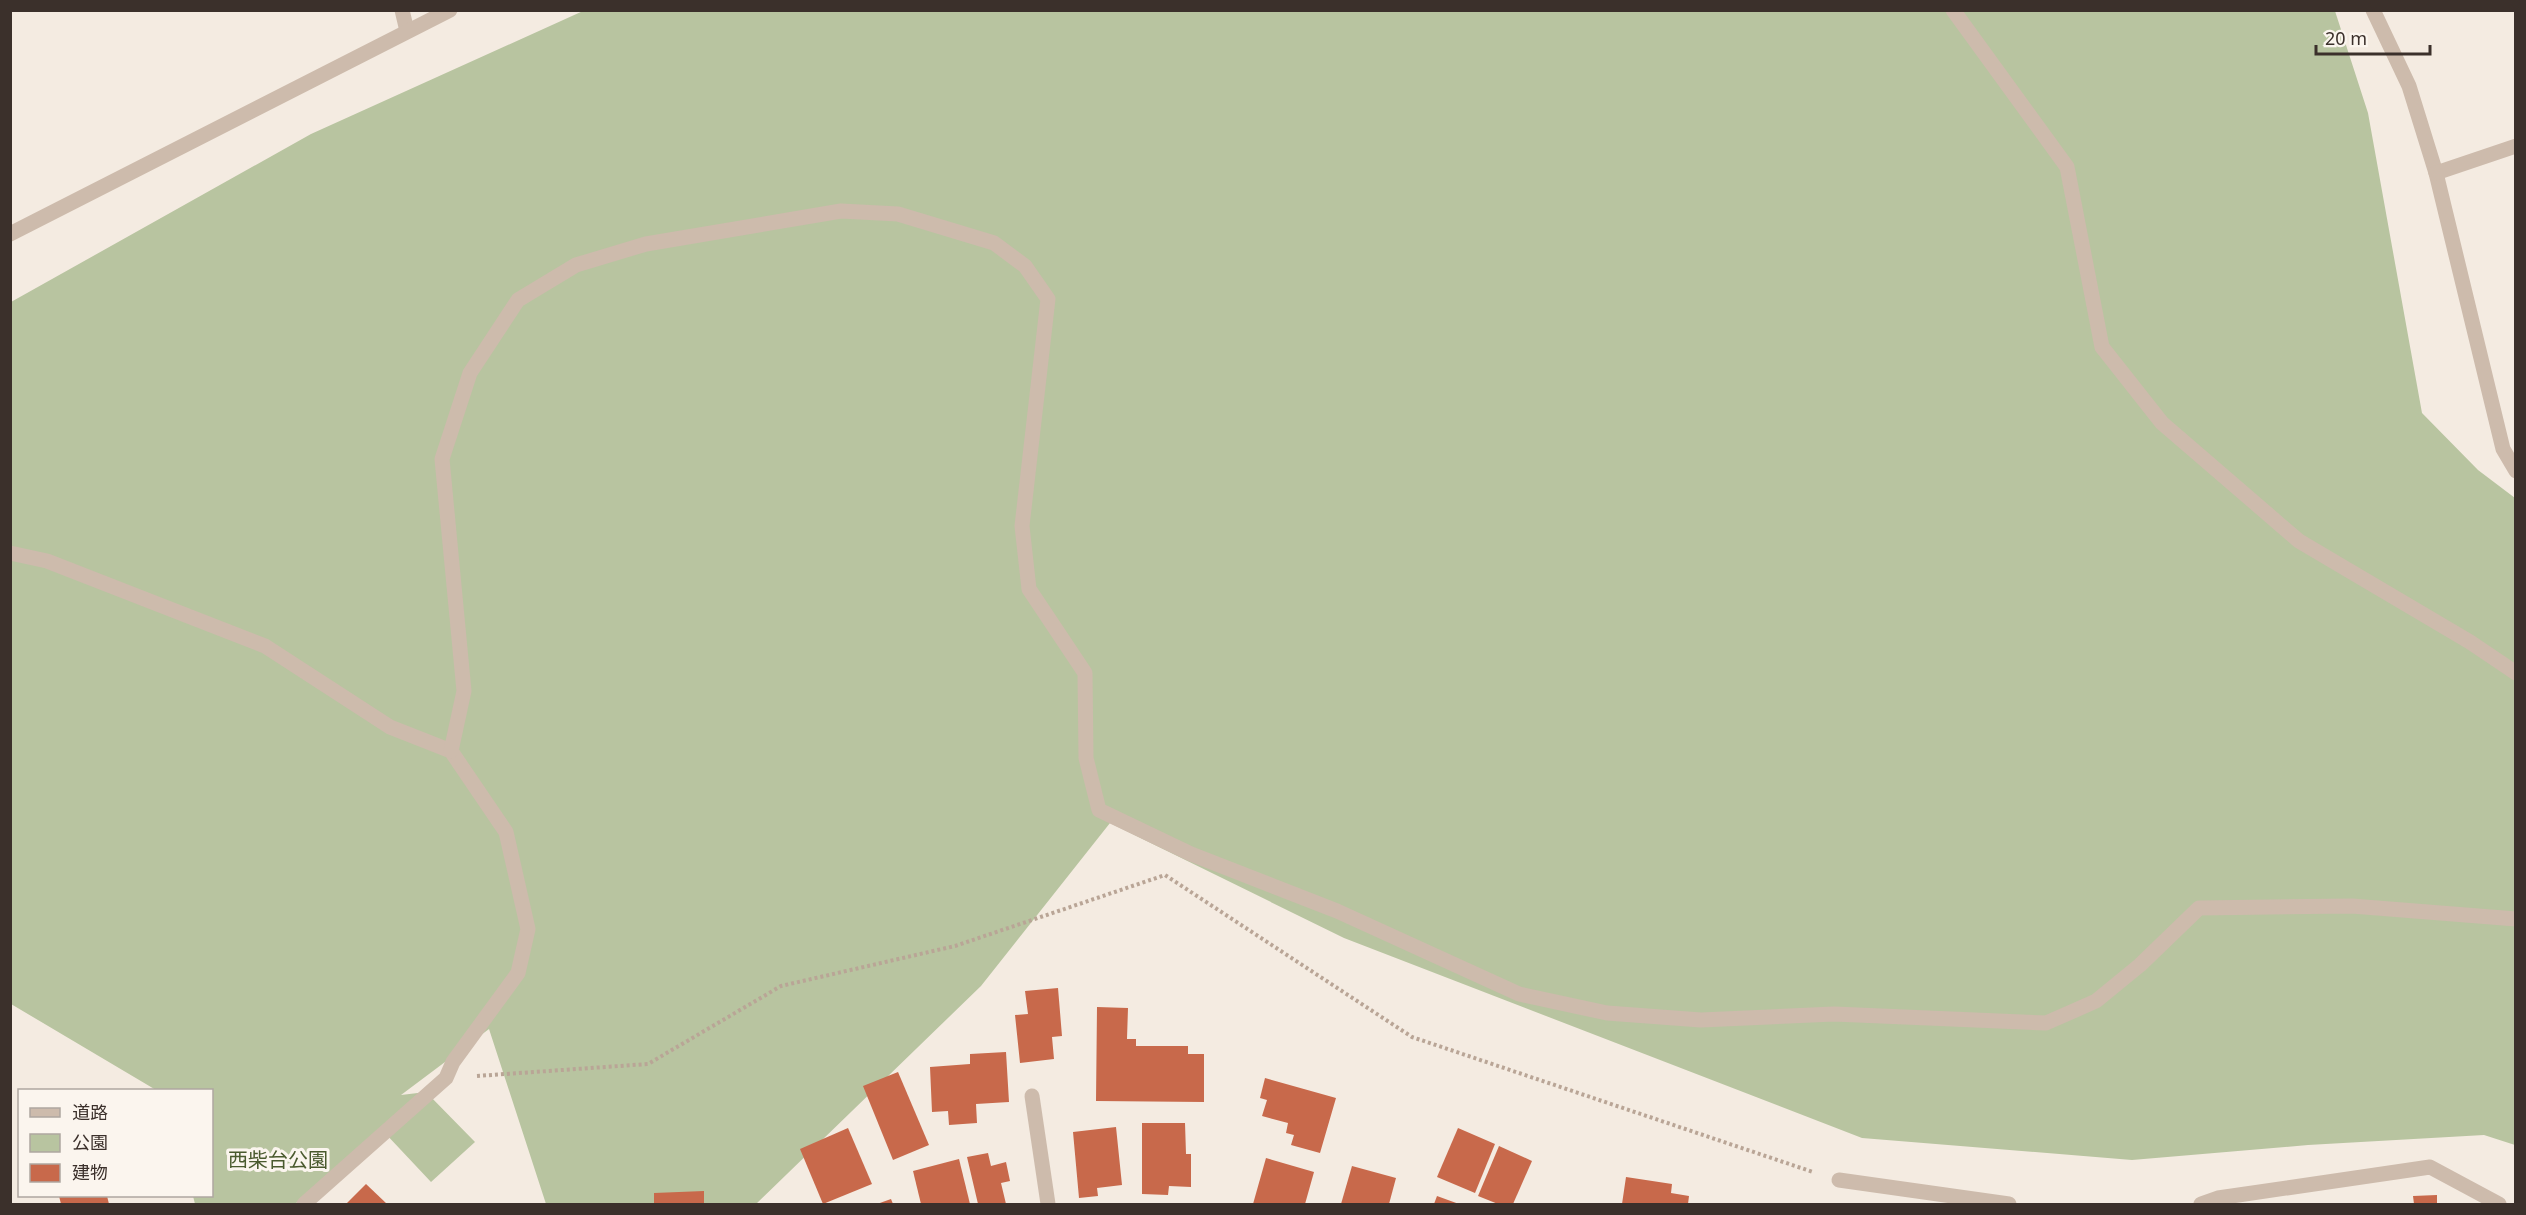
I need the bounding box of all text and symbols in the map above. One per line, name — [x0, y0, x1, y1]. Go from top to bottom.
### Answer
scale bar — [2316, 18, 2430, 56]
text: 20 m — [2325, 26, 2367, 50]
legend — [18, 1089, 213, 1197]
text: 道路 — [72, 1100, 108, 1124]
text: 公園 — [72, 1130, 108, 1154]
park label: 西柴台公園 — [228, 1146, 328, 1173]
text: 建物 — [72, 1160, 108, 1184]

